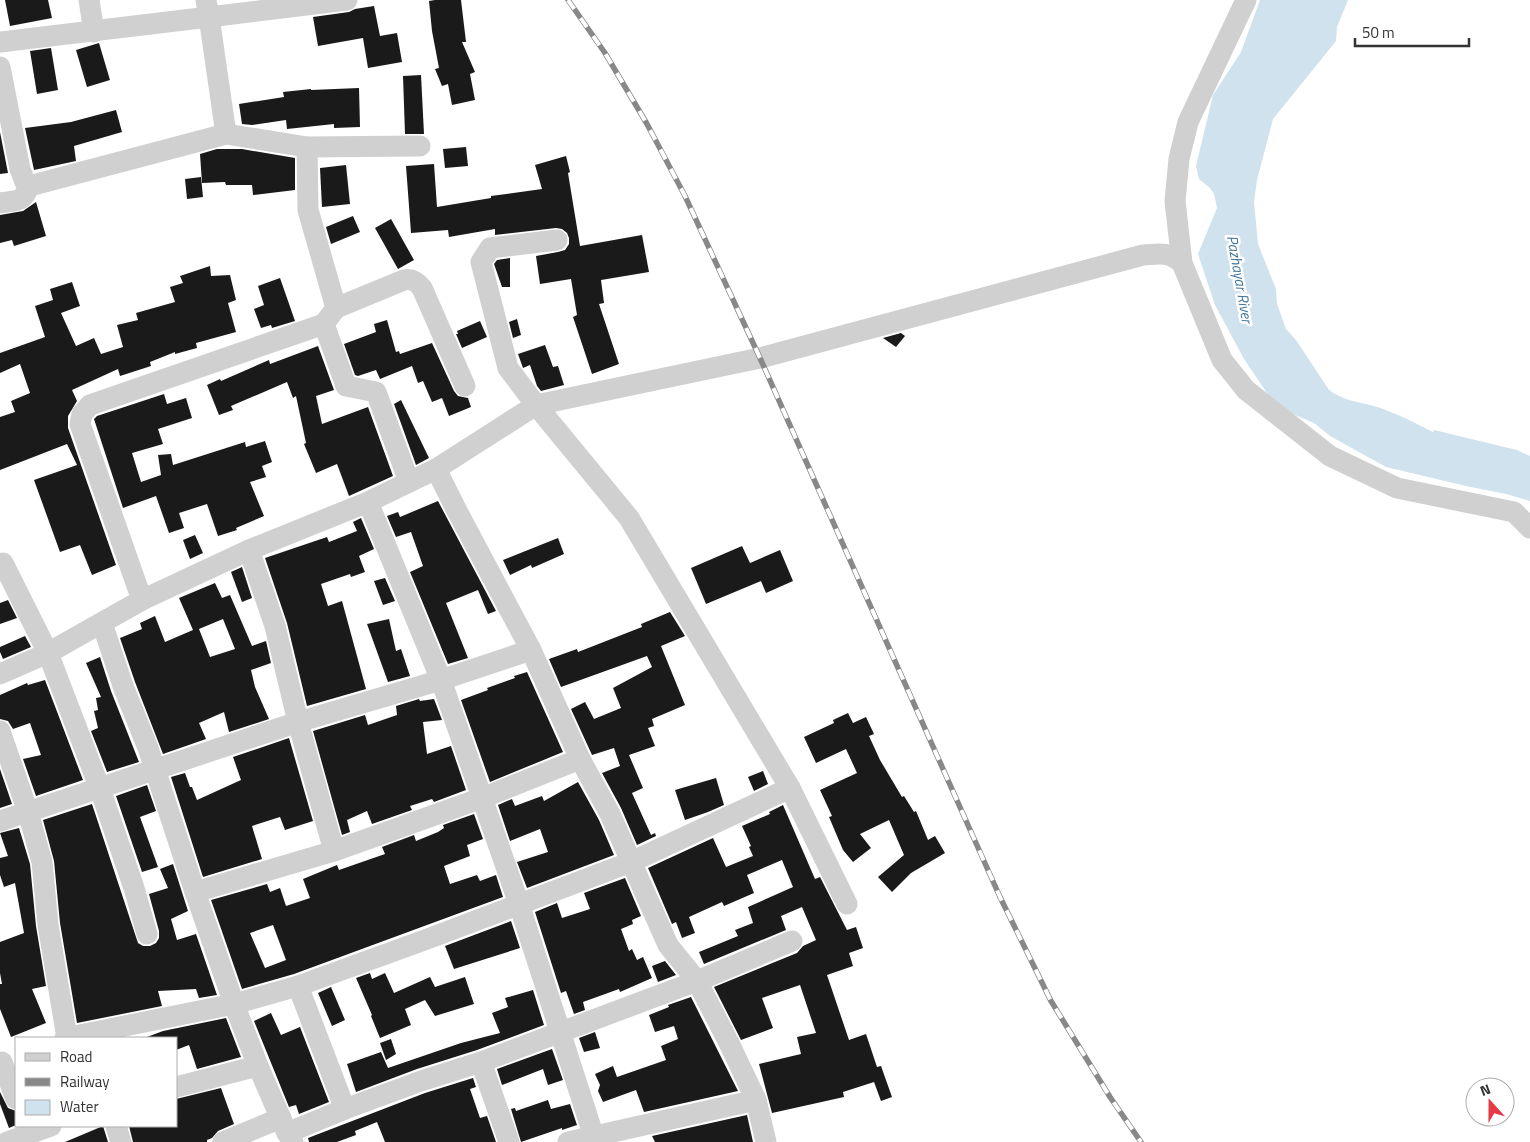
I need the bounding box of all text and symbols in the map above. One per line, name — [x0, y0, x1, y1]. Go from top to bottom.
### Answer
scale bar — [1355, 15, 1469, 47]
text: 50 m — [1362, 21, 1395, 44]
water label: Pazhayar River — [1221, 233, 1259, 327]
legend — [15, 1037, 178, 1127]
text: Road — [60, 1045, 92, 1068]
text: Railway — [60, 1070, 110, 1093]
north arrow — [1465, 1077, 1515, 1127]
text: N — [1477, 1078, 1493, 1101]
text: Water — [60, 1095, 99, 1118]

